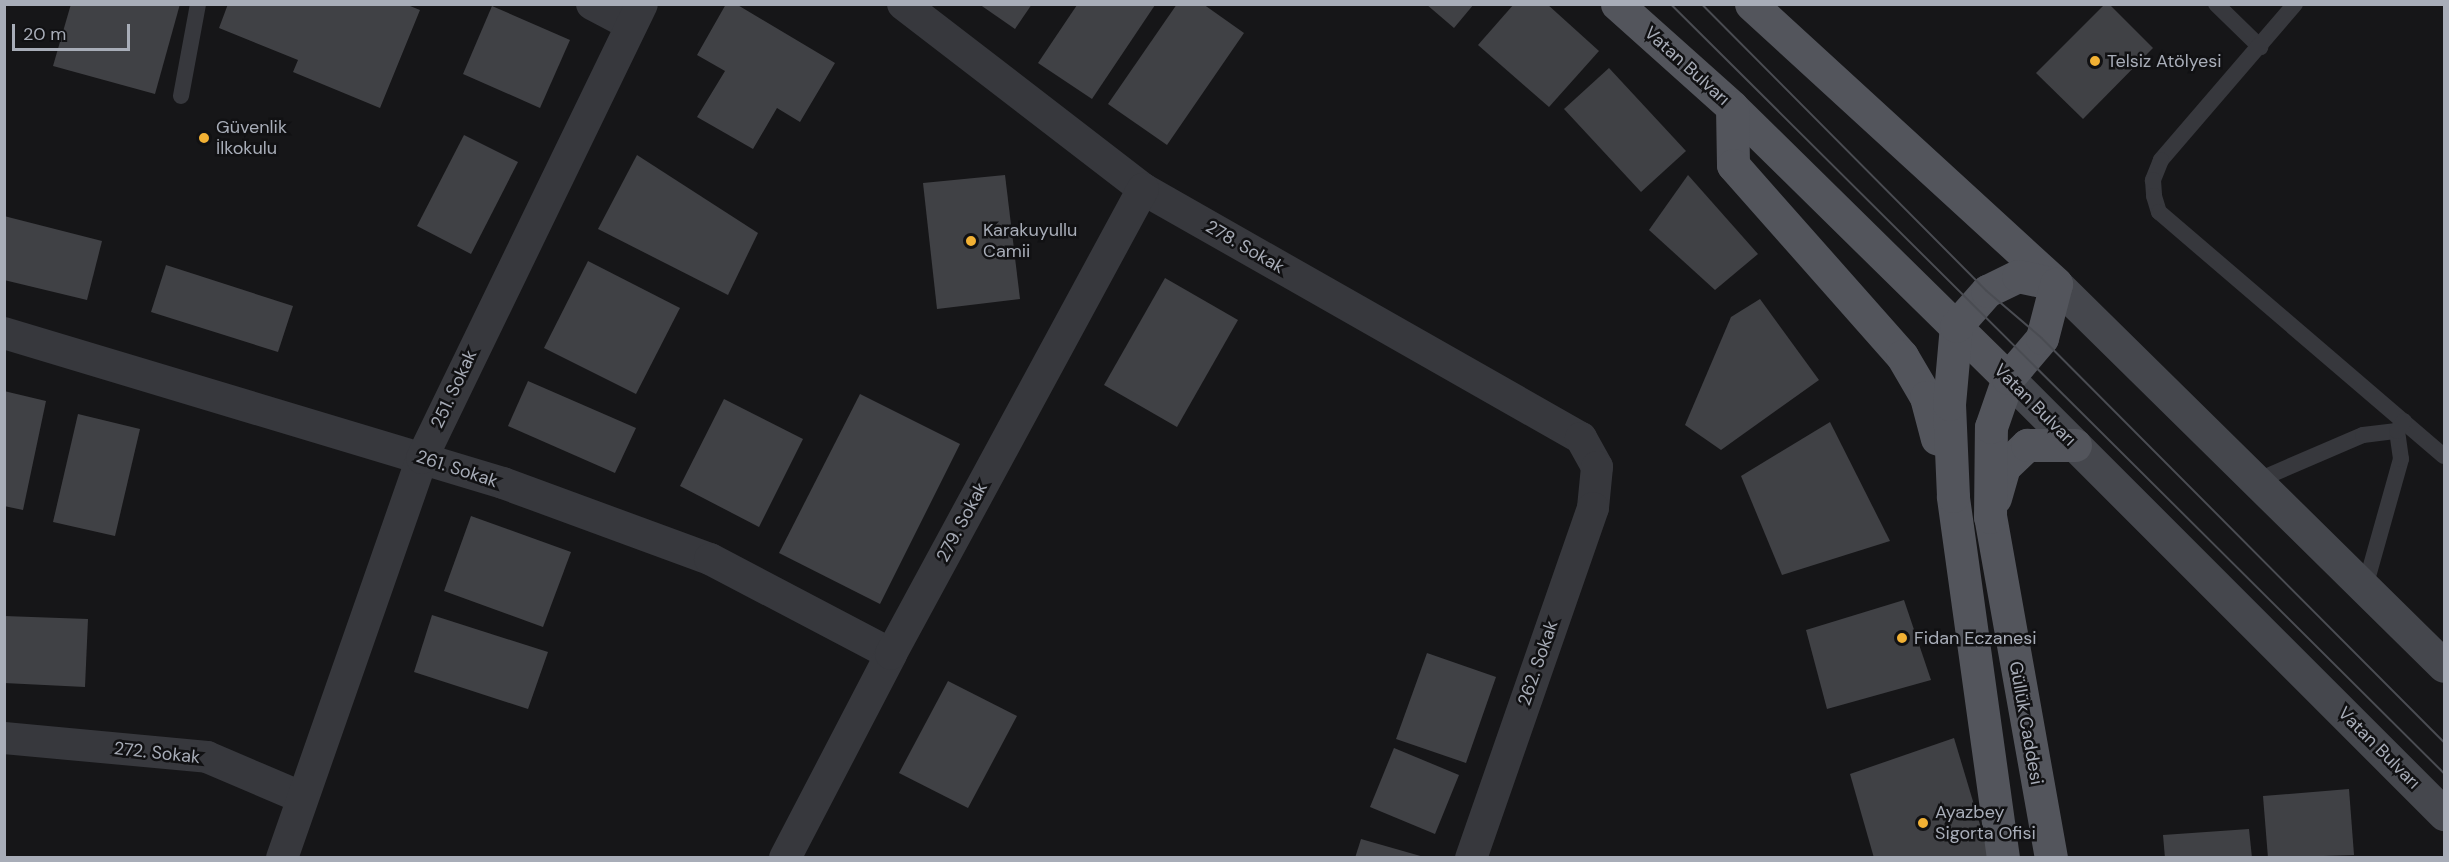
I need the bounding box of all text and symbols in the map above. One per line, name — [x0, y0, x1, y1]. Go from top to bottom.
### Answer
scale bar — [15, 12, 134, 50]
text: 20 m — [23, 22, 66, 46]
street label: Vatan Bulvarı — [1640, 22, 1734, 110]
place label: Telsiz Atölyesi — [2107, 50, 2222, 72]
marker: Telsiz Atölyesi — [2088, 54, 2102, 68]
place label: Güvenlik İlkokulu — [216, 117, 287, 160]
marker: Güvenlik İlkokulu — [197, 131, 211, 145]
street label: 278. Sokak — [1202, 216, 1288, 278]
place label: Karakuyullu Camii — [983, 220, 1077, 262]
marker: Karakuyullu Camii — [964, 234, 978, 248]
street label: 251. Sokak — [426, 346, 482, 432]
street label: Vatan Bulvarı — [1989, 359, 2081, 451]
street label: 261. Sokak — [413, 446, 501, 492]
street label: 279. Sokak — [932, 478, 992, 566]
street label: 262. Sokak — [1513, 617, 1563, 709]
place label: Fidan Eczanesi — [1914, 627, 2037, 649]
marker: Fidan Eczanesi — [1895, 631, 1909, 645]
street label: Güllük Caddesi — [2005, 660, 2047, 786]
street label: Vatan Bulvarı — [2333, 702, 2425, 794]
street label: 272. Sokak — [113, 738, 201, 768]
place label: Ayazbey Sigorta Ofisi — [1935, 802, 2036, 844]
marker: Ayazbey Sigorta Ofisi — [1916, 816, 1930, 830]

